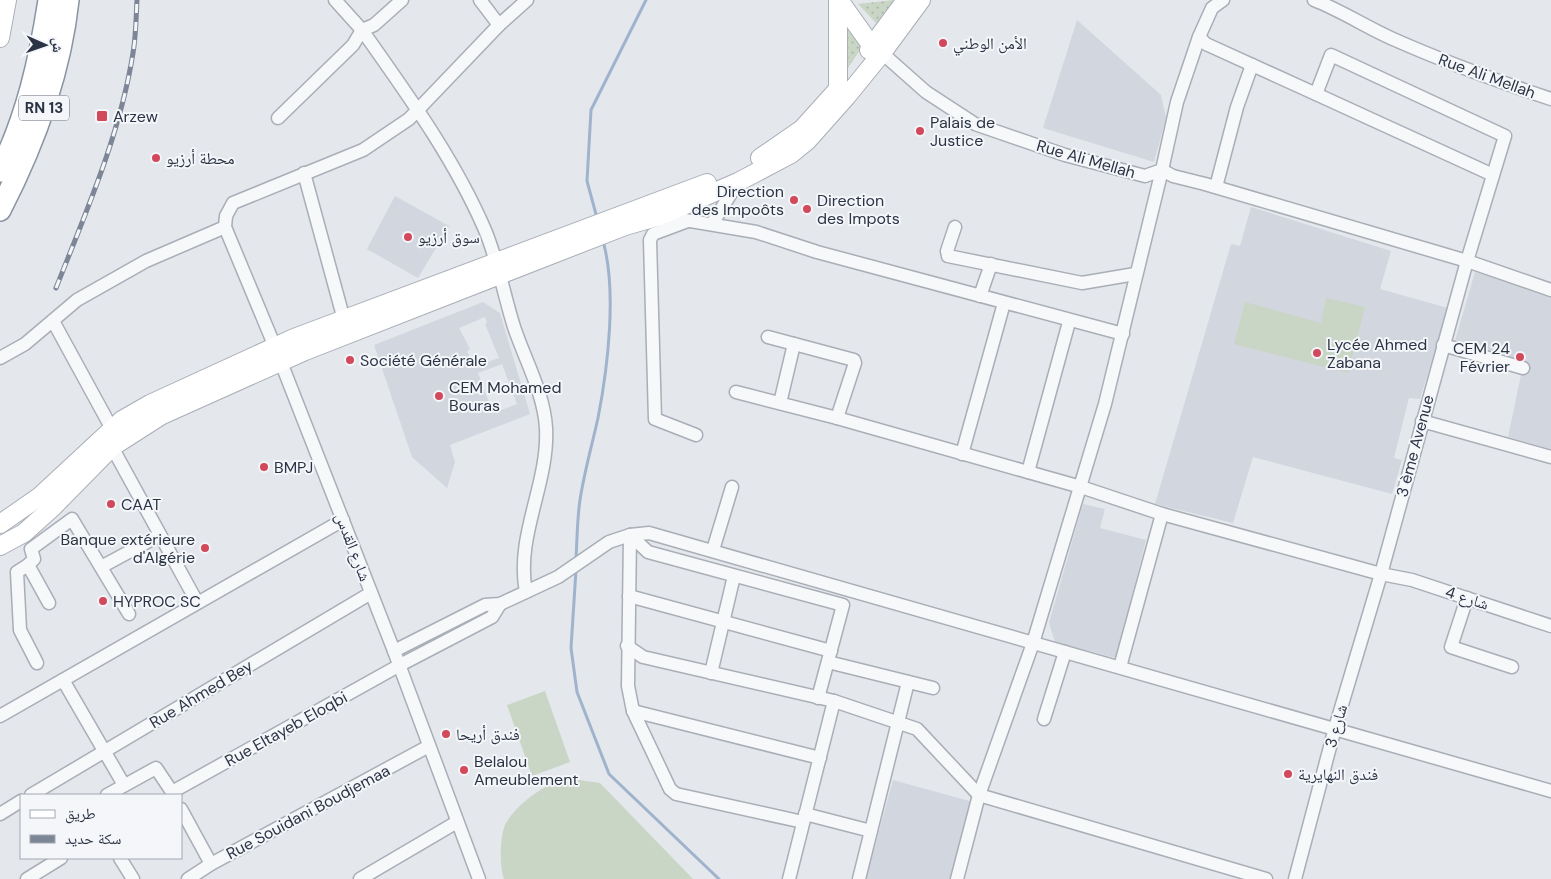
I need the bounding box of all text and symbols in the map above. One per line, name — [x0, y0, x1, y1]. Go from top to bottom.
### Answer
north arrow — [20, 20, 70, 70]
place label: الأمن الوطني — [953, 33, 1027, 56]
marker: الأمن الوطني — [937, 37, 949, 49]
text: ش — [49, 38, 67, 53]
street label: Rue Ali Mellah — [1436, 49, 1538, 103]
road number: RN 13 — [19, 96, 69, 120]
place label: Arzew — [113, 106, 158, 127]
marker: Arzew — [95, 109, 109, 123]
place label: Palais de Justice — [930, 112, 995, 151]
marker: Palais de Justice — [914, 125, 926, 137]
street label: Rue Ali Mellah — [1034, 135, 1138, 183]
place label: محطة أرزيو — [166, 148, 235, 169]
marker: محطة أرزيو — [150, 152, 162, 164]
place label: Direction des Impoôts — [692, 181, 784, 220]
place label: Direction des Impots — [817, 190, 900, 229]
marker: Direction des Impoôts — [788, 194, 800, 206]
marker: Direction des Impots — [801, 203, 813, 215]
place label: سوق أرزيو — [418, 227, 480, 248]
marker: سوق أرزيو — [402, 231, 414, 243]
place label: Lycée Ahmed Zabana — [1327, 334, 1427, 373]
place label: CEM 24 Février — [1453, 338, 1510, 377]
marker: Lycée Ahmed Zabana — [1311, 347, 1323, 359]
place label: Société Générale — [360, 350, 487, 371]
marker: CEM 24 Février — [1514, 351, 1526, 363]
marker: Société Générale — [344, 354, 356, 366]
place label: CEM Mohamed Bouras — [449, 377, 561, 416]
marker: CEM Mohamed Bouras — [433, 390, 445, 402]
street label: 3 ème Avenue — [1391, 393, 1439, 499]
place label: BMPJ — [274, 457, 313, 478]
marker: BMPJ — [258, 461, 270, 473]
place label: CAAT — [121, 494, 161, 515]
marker: CAAT — [105, 498, 117, 510]
street label: شارع القدس — [330, 510, 376, 584]
place label: Banque extérieure d'Algérie — [60, 529, 195, 568]
marker: Banque extérieure d'Algérie — [199, 542, 211, 554]
street label: شارع 4 — [1443, 581, 1491, 615]
place label: HYPROC SC — [113, 591, 201, 612]
marker: HYPROC SC — [97, 595, 109, 607]
street label: Rue Ahmed Bey — [146, 655, 257, 733]
street label: Rue Eltayeb Eloqbi — [221, 687, 351, 771]
street label: شارع 3 — [1320, 702, 1352, 750]
place label: فندق أريحا — [456, 724, 520, 745]
marker: فندق أريحا — [440, 728, 452, 740]
place label: Belalou Ameublement — [474, 751, 579, 790]
street label: Rue Souidani Boudjemaa — [222, 760, 394, 864]
marker: Belalou Ameublement — [458, 764, 470, 776]
place label: فندق النهايرية — [1298, 764, 1378, 785]
marker: فندق النهايرية — [1282, 768, 1294, 780]
legend — [20, 794, 182, 859]
text: طريق — [65, 804, 96, 824]
text: سكة حديد — [65, 829, 122, 849]

